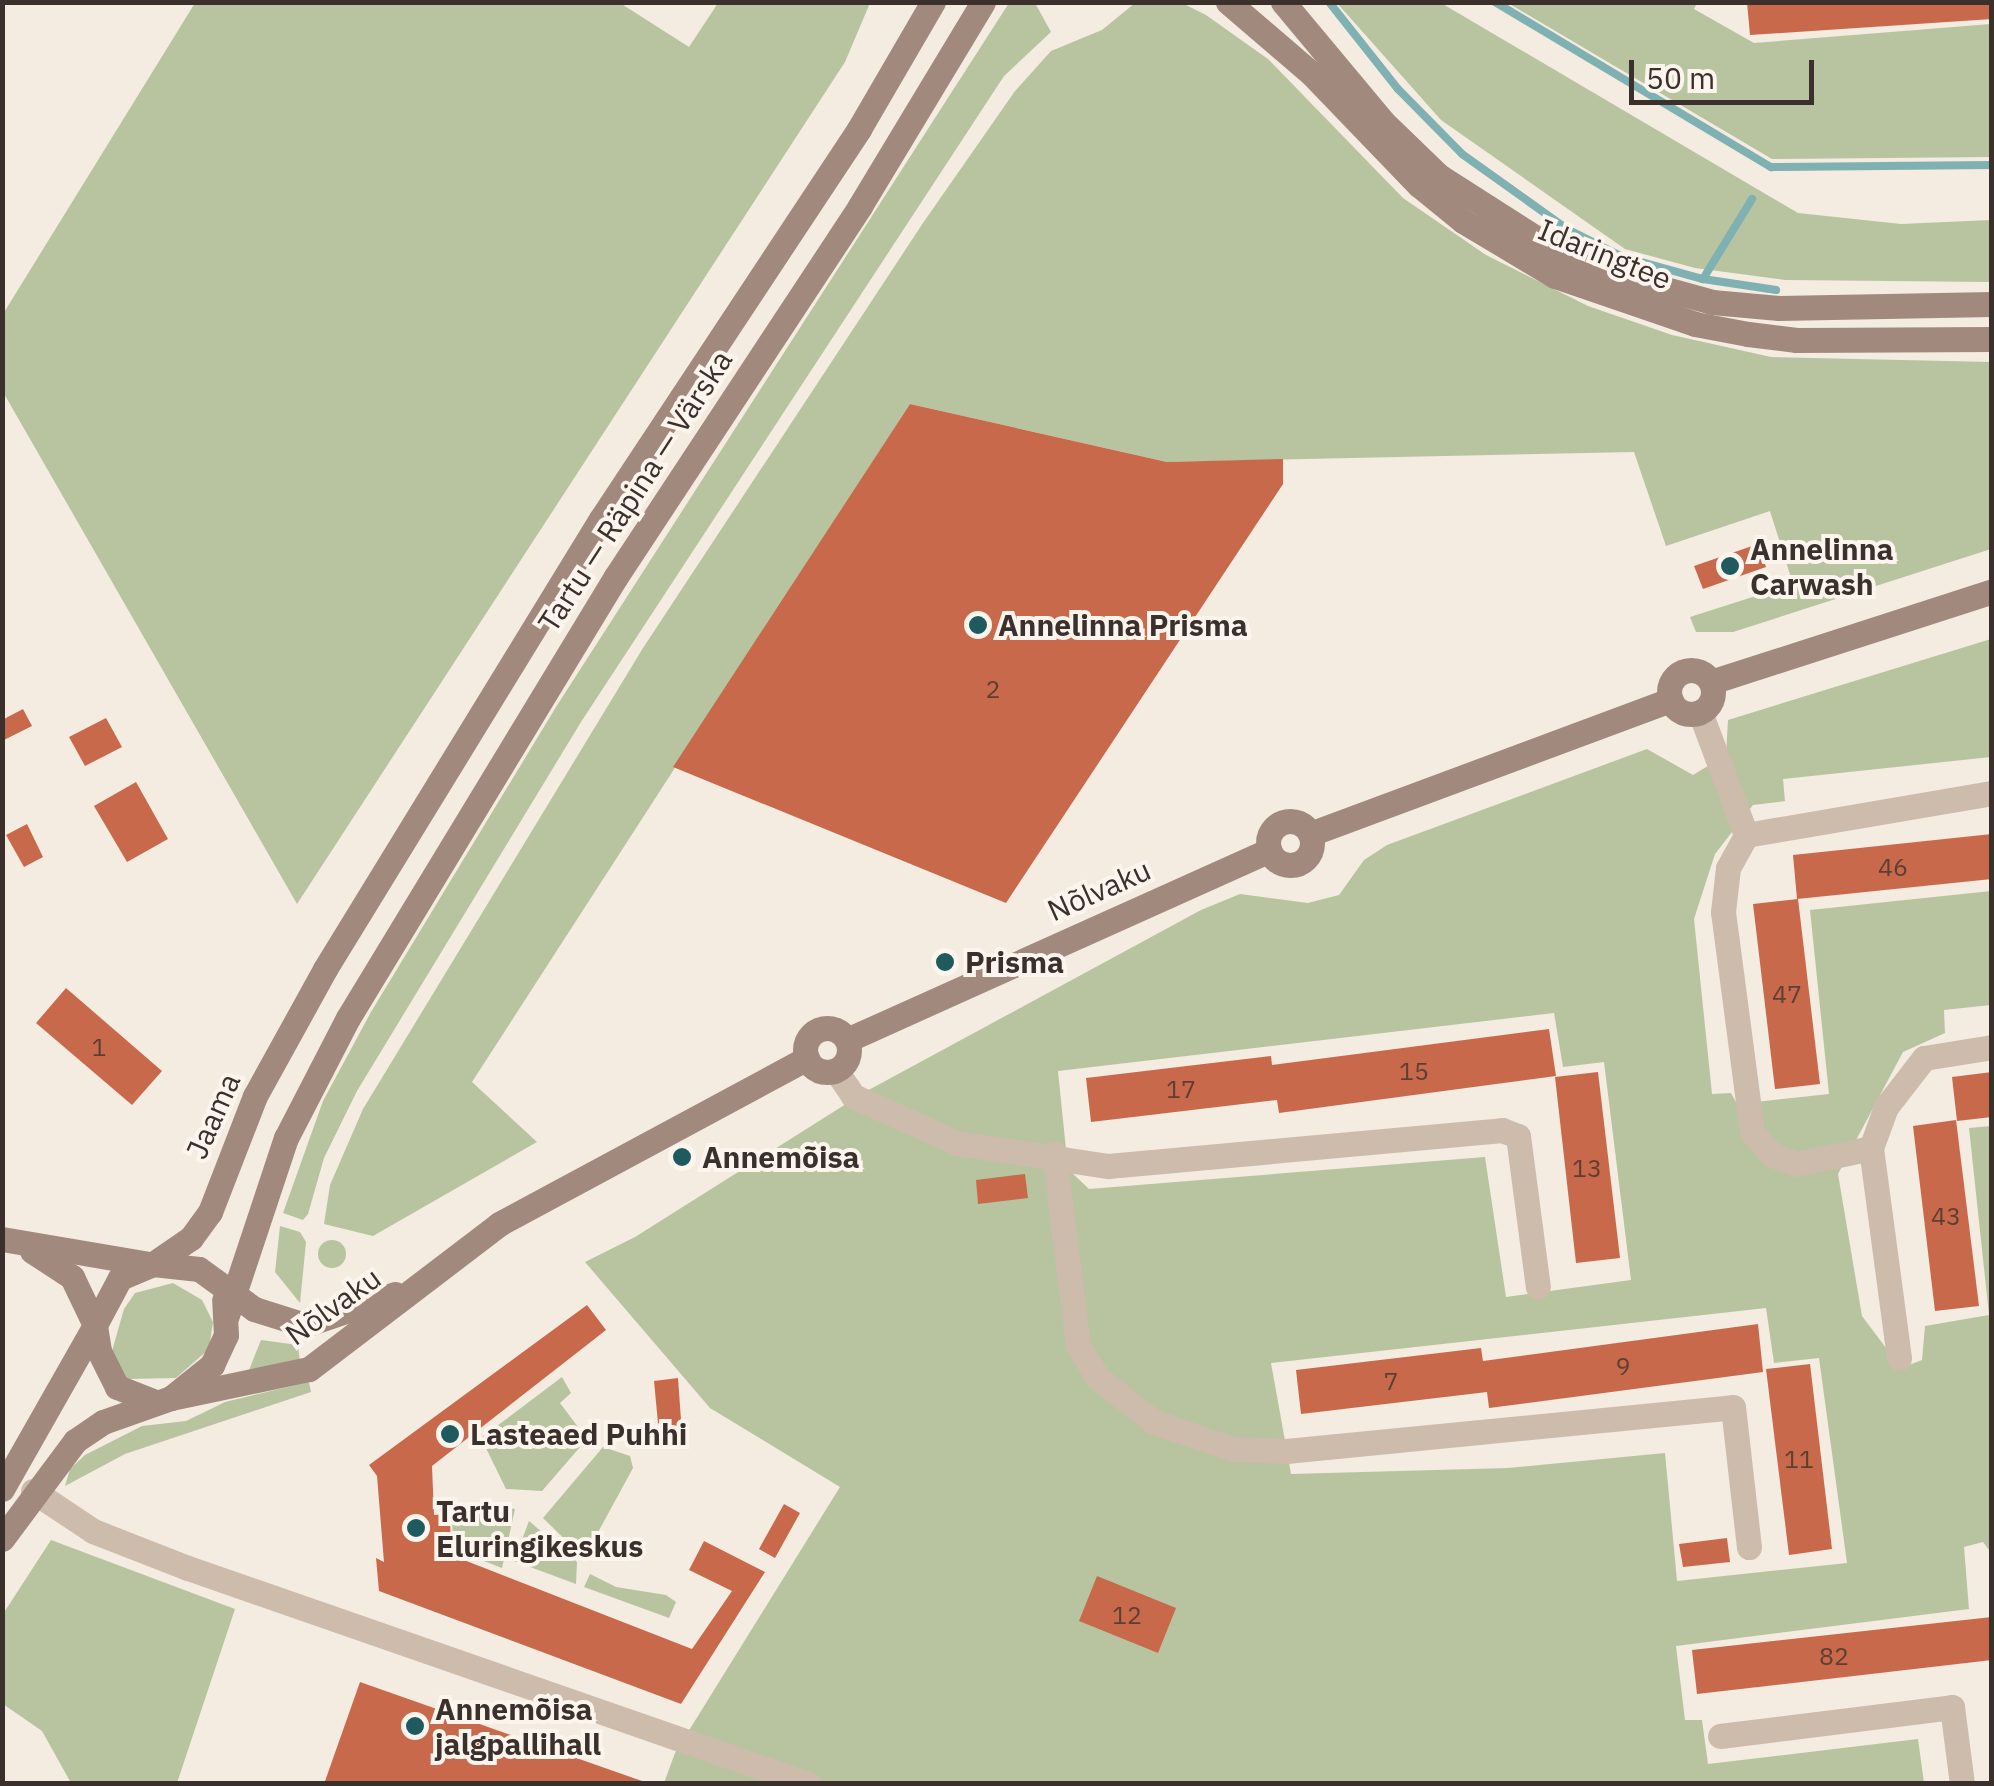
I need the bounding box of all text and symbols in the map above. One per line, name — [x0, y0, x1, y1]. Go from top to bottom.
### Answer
scale bar — [1634, 40, 1819, 102]
text: 50 m — [1646, 58, 1715, 97]
street label: Idaringtee — [1533, 211, 1677, 297]
street label: Tartu — Räpina — Värska — [530, 343, 740, 639]
place label: Annelinna Carwash — [1750, 531, 1894, 602]
marker: Annelinna Carwash — [1719, 555, 1741, 577]
place label: Annelinna Prisma — [998, 607, 1248, 643]
marker: Annelinna Prisma — [967, 614, 989, 636]
house number: 2 — [986, 674, 1000, 704]
street label: Nõlvaku — [1042, 851, 1156, 929]
house number: 46 — [1878, 852, 1908, 882]
place label: Prisma — [965, 944, 1064, 980]
marker: Prisma — [934, 951, 956, 973]
house number: 47 — [1772, 979, 1802, 1009]
house number: 1 — [92, 1032, 106, 1062]
house number: 15 — [1399, 1056, 1429, 1086]
street label: Jaama — [178, 1068, 248, 1164]
house number: 17 — [1166, 1074, 1196, 1104]
place label: Annemõisa — [702, 1139, 860, 1175]
marker: Annemõisa — [671, 1146, 693, 1168]
house number: 13 — [1572, 1153, 1602, 1183]
house number: 43 — [1931, 1201, 1961, 1231]
street label: Nõlvaku — [278, 1259, 388, 1353]
house number: 9 — [1616, 1351, 1630, 1381]
house number: 7 — [1384, 1366, 1398, 1396]
place label: Lasteaed Puhhi — [470, 1416, 687, 1452]
marker: Lasteaed Puhhi — [439, 1423, 461, 1445]
house number: 11 — [1784, 1444, 1814, 1474]
place label: Tartu Eluringikeskus — [436, 1493, 643, 1564]
marker: Tartu Eluringikeskus — [405, 1517, 427, 1539]
house number: 12 — [1112, 1600, 1142, 1630]
house number: 82 — [1819, 1641, 1849, 1671]
place label: Annemõisa jalgpallihall — [435, 1691, 601, 1762]
marker: Annemõisa jalgpallihall — [404, 1715, 426, 1737]

